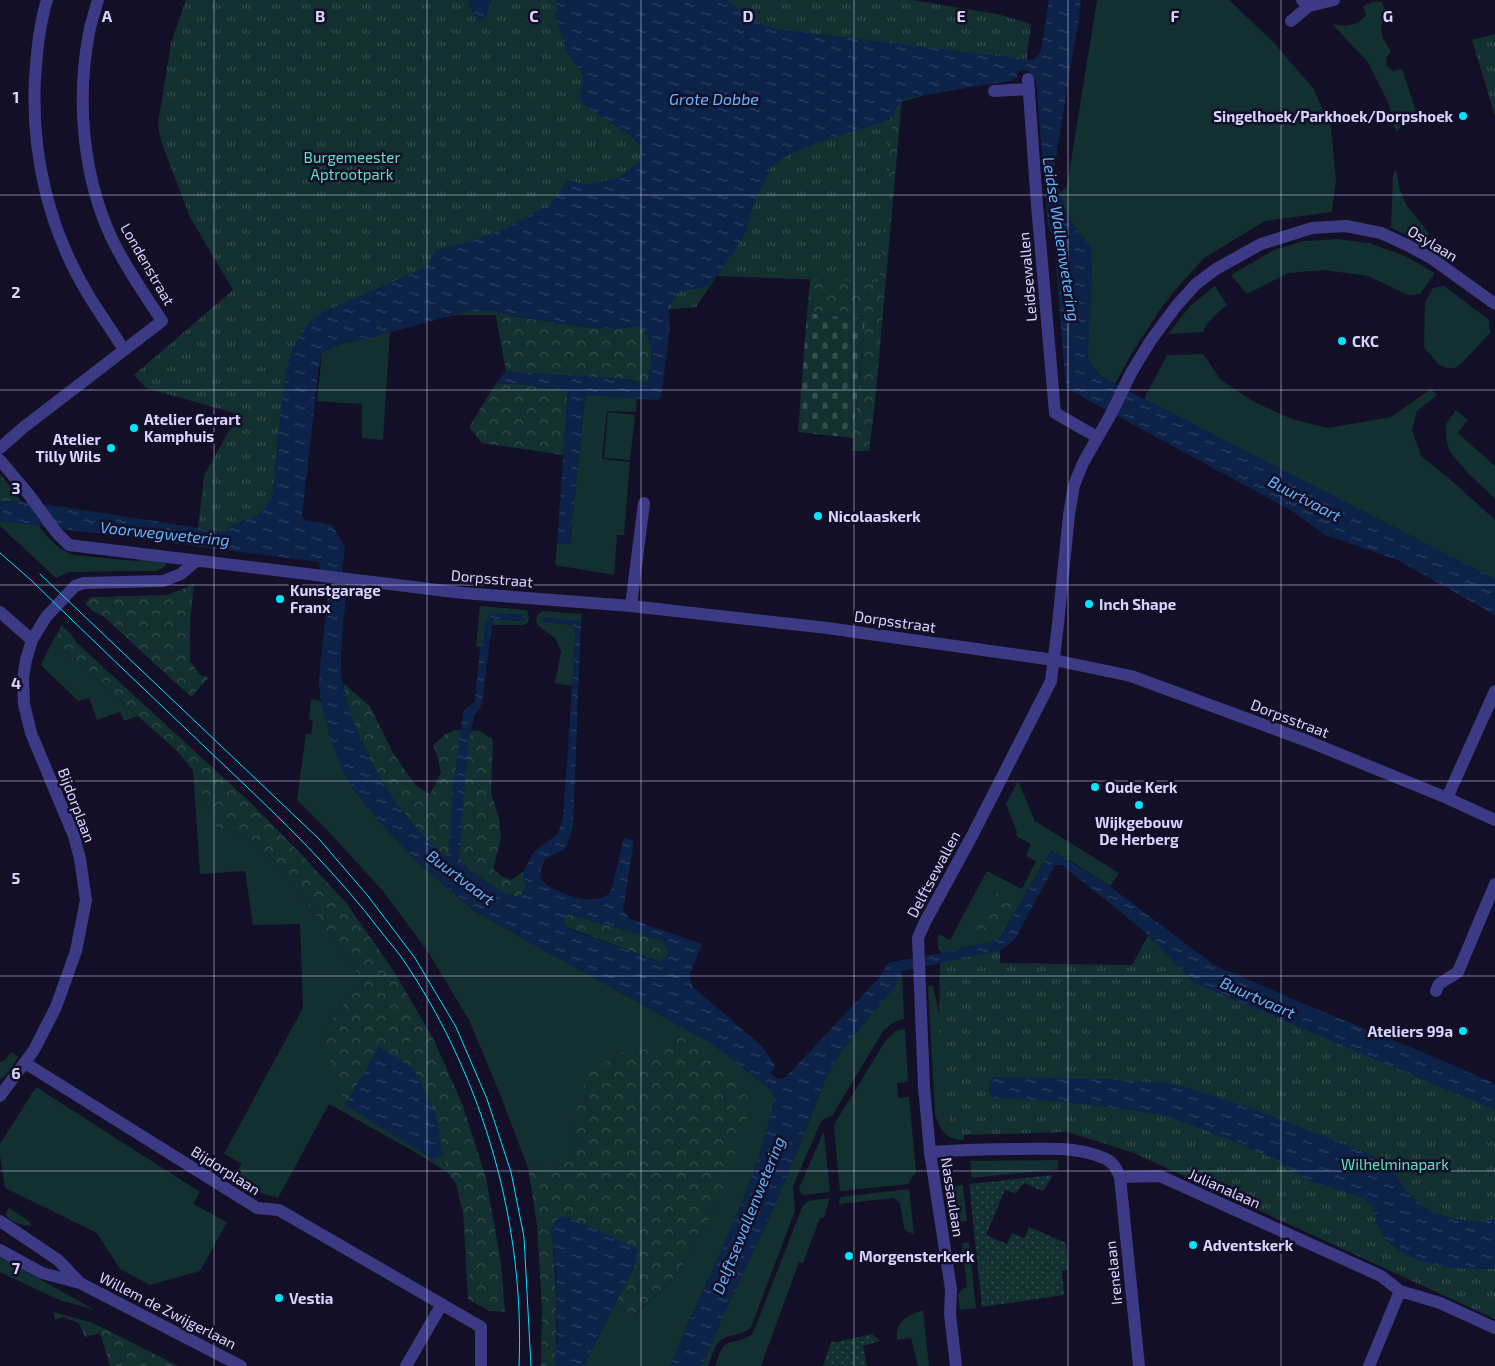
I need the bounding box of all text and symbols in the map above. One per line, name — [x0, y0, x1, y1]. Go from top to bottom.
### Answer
text: A — [102, 6, 113, 25]
text: B — [315, 6, 325, 25]
text: C — [529, 6, 539, 25]
text: D — [743, 6, 754, 25]
text: E — [956, 6, 966, 25]
text: F — [1171, 6, 1180, 25]
text: G — [1383, 6, 1393, 25]
text: 1 — [13, 87, 19, 106]
water label: Grote Dobbe — [669, 89, 759, 108]
place label: Singelhoek/Parkhoek/Dorpshoek — [1213, 107, 1454, 125]
marker: Singelhoek/Parkhoek/Dorpshoek — [1457, 110, 1469, 122]
park label: Burgemeester Aptrootpark — [304, 148, 400, 183]
water label: Leidse Wallenwetering — [1040, 155, 1084, 323]
street label: Londenstraat — [117, 220, 179, 308]
street label: Osylaan — [1405, 221, 1461, 265]
street label: Leidsewallen — [1014, 231, 1040, 323]
text: 2 — [11, 282, 21, 301]
place label: CKC — [1352, 332, 1379, 350]
marker: CKC — [1336, 335, 1348, 347]
place label: Atelier Gerart Kamphuis — [144, 410, 241, 445]
marker: Atelier Gerart Kamphuis — [128, 422, 140, 434]
place label: Atelier Tilly Wils — [35, 430, 102, 466]
marker: Atelier Tilly Wils — [105, 442, 117, 454]
water label: Buurtvaart — [1265, 471, 1345, 526]
text: 3 — [11, 478, 21, 497]
place label: Nicolaaskerk — [828, 507, 921, 525]
marker: Nicolaaskerk — [812, 510, 824, 522]
water label: Voorwegwetering — [99, 517, 231, 549]
street label: Dorpsstraat — [450, 565, 534, 591]
place label: Kunstgarage Franx — [290, 581, 381, 616]
marker: Kunstgarage Franx — [274, 593, 286, 605]
place label: Inch Shape — [1099, 595, 1176, 613]
marker: Inch Shape — [1083, 598, 1095, 610]
street label: Dorpsstraat — [853, 606, 937, 636]
text: 4 — [11, 673, 21, 692]
street label: Dorpsstraat — [1248, 695, 1332, 741]
street label: Bijdorplaan — [54, 765, 99, 845]
place label: Oude Kerk — [1105, 778, 1178, 796]
marker: Oude Kerk — [1089, 781, 1101, 793]
marker: Wijkgebouw De Herberg — [1133, 799, 1145, 811]
place label: Wijkgebouw De Herberg — [1095, 813, 1183, 848]
street label: Delftsewallen — [903, 828, 963, 920]
water label: Buurtvaart — [423, 845, 499, 909]
text: 5 — [12, 868, 21, 887]
water label: Buurtvaart — [1218, 972, 1299, 1022]
place label: Ateliers 99a — [1367, 1022, 1453, 1040]
marker: Ateliers 99a — [1457, 1025, 1469, 1037]
text: 6 — [11, 1063, 21, 1082]
water label: Delftsewallenwetering — [708, 1133, 788, 1297]
street label: Bijdorplaan — [188, 1142, 264, 1199]
park label: Wilhelminapark — [1341, 1155, 1449, 1173]
street label: Nassaulaan — [938, 1156, 968, 1238]
street label: Julianalaan — [1186, 1164, 1264, 1212]
place label: Adventskerk — [1203, 1236, 1294, 1254]
marker: Adventskerk — [1187, 1239, 1199, 1251]
street label: Irenelaan — [1101, 1240, 1125, 1306]
place label: Morgensterkerk — [859, 1247, 975, 1265]
marker: Morgensterkerk — [843, 1250, 855, 1262]
text: 7 — [12, 1258, 21, 1277]
street label: Willem de Zwijgerlaan — [96, 1268, 240, 1353]
place label: Vestia — [289, 1289, 333, 1307]
marker: Vestia — [273, 1292, 285, 1304]

